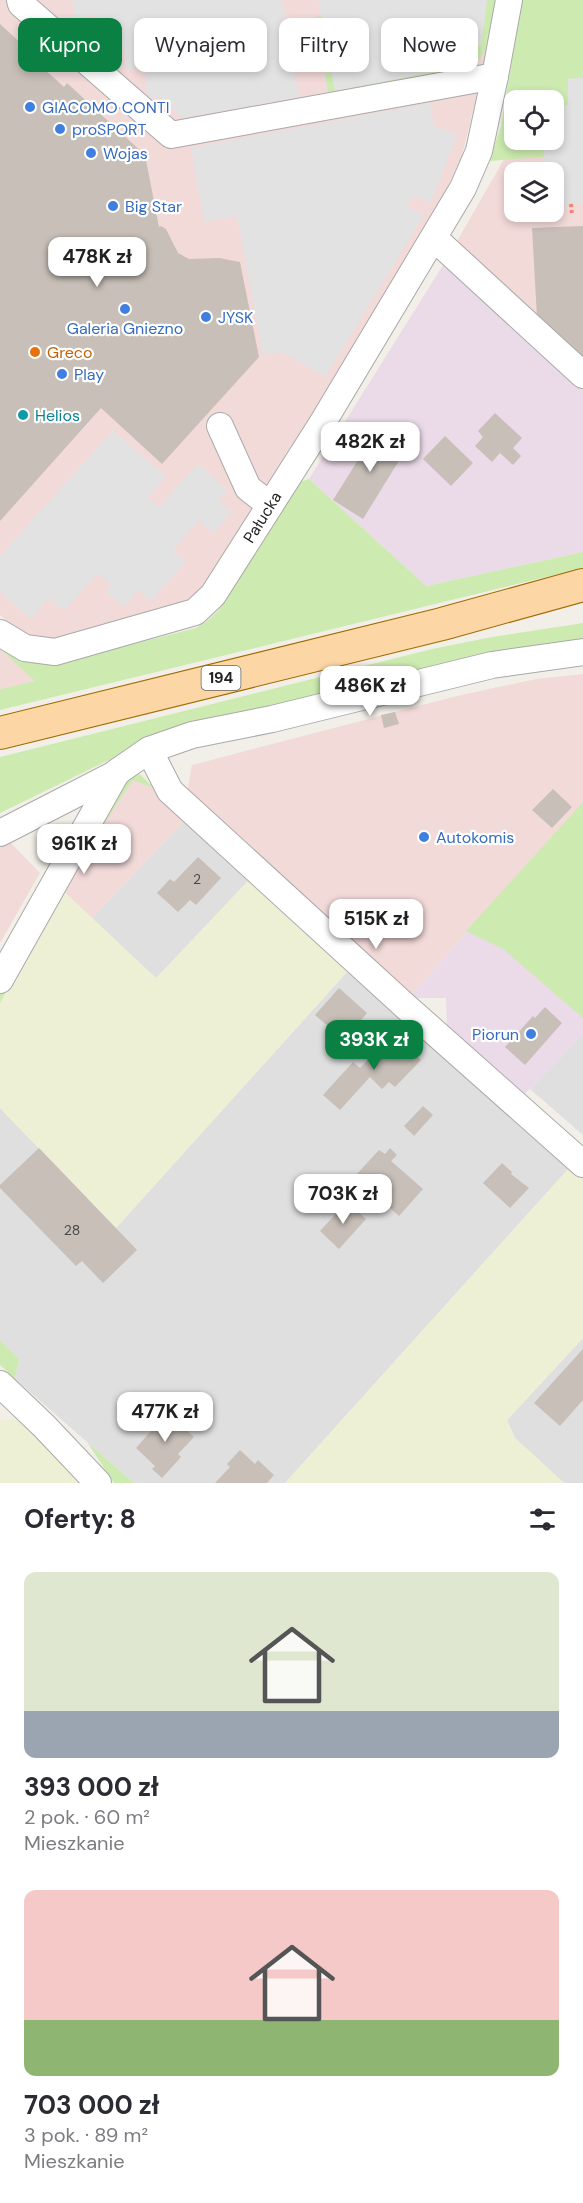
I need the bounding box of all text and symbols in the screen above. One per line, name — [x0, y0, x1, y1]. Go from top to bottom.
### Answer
chip: Kupno — [18, 18, 122, 72]
chip: Wynajem — [134, 18, 267, 72]
chip: Filtry — [279, 18, 369, 72]
chip: Nowe — [381, 18, 478, 72]
map controls — [504, 90, 564, 222]
button: locate — [504, 90, 564, 150]
place label: GIACOMO CONTI — [42, 97, 169, 118]
marker: GIACOMO CONTI — [23, 100, 37, 114]
place label: proSPORT — [72, 119, 147, 140]
marker: proSPORT — [53, 122, 67, 136]
place label: Wojas — [103, 143, 148, 164]
marker: Wojas — [84, 146, 98, 160]
button: layers — [504, 162, 564, 222]
place label: Big Star — [125, 196, 182, 217]
marker: Big Star — [106, 199, 120, 213]
pin: 478K zł — [42, 237, 152, 288]
text: 478K zł — [62, 243, 132, 269]
marker: Galeria Gniezno — [118, 302, 132, 316]
place label: JYSK — [218, 307, 253, 328]
marker: JYSK — [199, 310, 213, 324]
place label: Galeria Gniezno — [67, 318, 183, 339]
place label: Greco — [47, 342, 92, 363]
marker: Greco — [28, 345, 42, 359]
place label: Play — [74, 364, 104, 385]
marker: Play — [55, 367, 69, 381]
place label: Helios — [35, 405, 80, 426]
marker: Helios — [16, 408, 30, 422]
pin: 482K zł — [315, 422, 425, 473]
text: 482K zł — [335, 428, 405, 454]
street label: Pałucka — [239, 488, 286, 547]
road number: 194 — [202, 666, 240, 690]
pin: 486K zł — [315, 666, 425, 717]
text: 486K zł — [334, 672, 406, 698]
pin: 961K zł — [29, 824, 139, 875]
place label: Autokomis — [436, 827, 514, 848]
text: 961K zł — [51, 830, 117, 856]
marker: Autokomis — [417, 830, 431, 844]
house number: 2 — [193, 870, 201, 888]
pin: 515K zł — [321, 899, 431, 950]
text: 515K zł — [343, 905, 409, 931]
pin: 393K zł — [319, 1020, 429, 1071]
place label: Piorun — [472, 1024, 519, 1045]
text: 393K zł — [339, 1026, 409, 1052]
marker: Piorun — [524, 1027, 538, 1041]
pin: 703K zł — [288, 1174, 398, 1225]
text: 703K zł — [308, 1180, 378, 1206]
house number: 28 — [64, 1221, 80, 1239]
pin: 477K zł — [110, 1392, 220, 1443]
text: 477K zł — [131, 1398, 199, 1424]
text: Oferty: 8 — [24, 1502, 136, 1536]
icon: filters — [526, 1503, 559, 1536]
icon: home — [238, 1611, 346, 1719]
text: 393 000 zł — [24, 1770, 159, 1804]
text: 2 pok. · 60 m² — [24, 1804, 150, 1830]
text: Mieszkanie — [24, 1830, 125, 1856]
icon: home — [238, 1929, 346, 2037]
text: 703 000 zł — [24, 2088, 159, 2122]
text: 3 pok. · 89 m² — [24, 2122, 148, 2148]
text: Mieszkanie — [24, 2148, 125, 2174]

